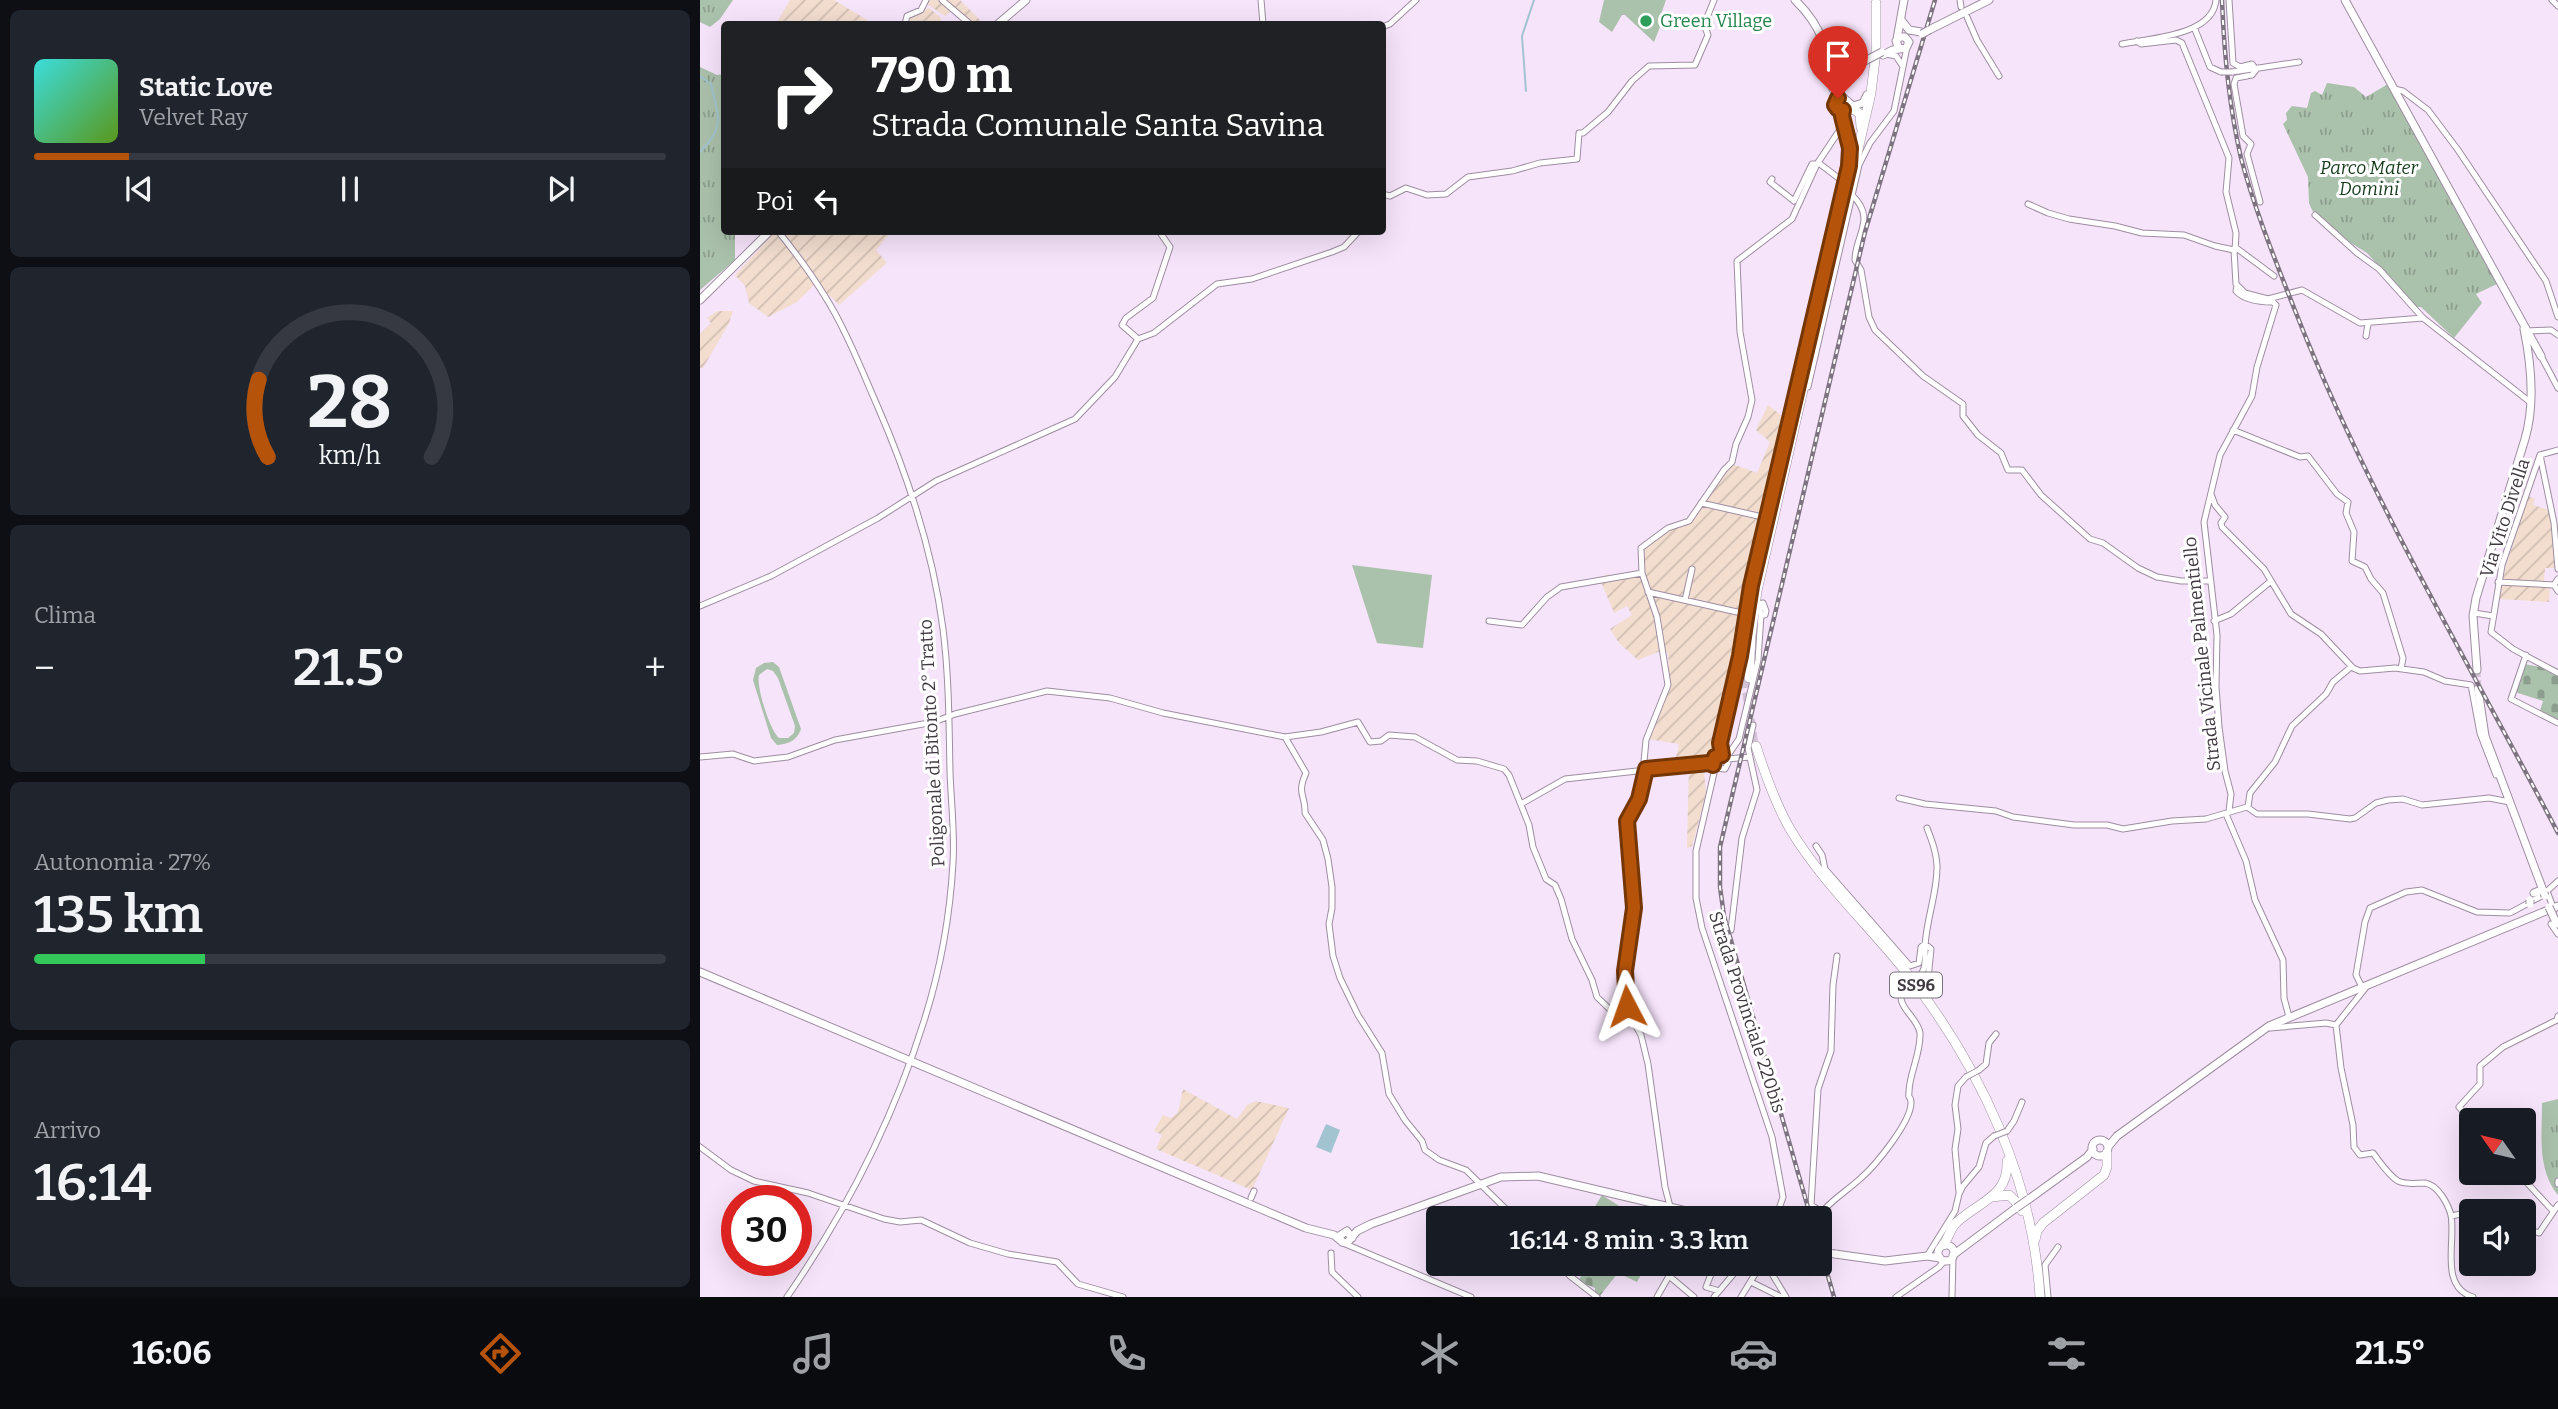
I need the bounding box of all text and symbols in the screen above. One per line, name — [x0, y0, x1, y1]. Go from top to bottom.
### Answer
place label: Green Village — [1660, 10, 1772, 32]
marker: Green Village — [1638, 13, 1654, 29]
pin — [1808, 26, 1868, 98]
icon: arrive — [1819, 37, 1857, 75]
text: 790 m — [871, 46, 1013, 105]
icon: right — [756, 49, 847, 140]
text: Static Love — [139, 72, 273, 103]
text: Velvet Ray — [139, 103, 248, 131]
text: Strada Comunale Santa Savina — [871, 106, 1324, 144]
park label: Parco Mater Domini — [2320, 157, 2419, 200]
icon: previous — [120, 170, 158, 208]
icon: pause — [331, 170, 369, 208]
icon: next — [542, 170, 580, 208]
icon: left — [808, 182, 846, 220]
text: Poi — [756, 186, 794, 217]
text: 28 — [308, 360, 392, 447]
text: km/h — [319, 441, 381, 471]
street label: Via Vito Divella — [2475, 455, 2535, 580]
street label: Strada Vicinale Palmentiello — [2179, 536, 2225, 772]
text: Clima — [34, 601, 96, 629]
street label: Poligonale di Bitonto 2° Tratto — [915, 619, 949, 867]
text: 21.5° — [293, 636, 406, 699]
text: − — [34, 645, 55, 691]
text: + — [644, 645, 666, 691]
text: Autonomia · 27% — [34, 848, 211, 876]
text: 135 km — [34, 883, 203, 946]
street label: Strada Provinciale 220bis — [1704, 908, 1790, 1116]
position arrow — [1590, 969, 1664, 1043]
road number: SS96 — [1890, 973, 1942, 998]
north arrow — [2459, 1108, 2536, 1185]
map controls — [2459, 1108, 2536, 1276]
text: Arrivo — [34, 1116, 101, 1144]
text: 16:14 — [34, 1151, 152, 1214]
speed limit sign: 30 — [721, 1185, 812, 1276]
button: sound — [2459, 1199, 2536, 1276]
text: 16:14 · 8 min · 3.3 km — [1509, 1225, 1749, 1256]
icon: directions — [476, 1329, 525, 1378]
icon: music — [789, 1329, 838, 1378]
icon: phone — [1102, 1329, 1151, 1378]
icon: climate — [1415, 1329, 1464, 1378]
icon: car — [1729, 1329, 1778, 1378]
icon: filters — [2042, 1329, 2091, 1378]
text: 16:06 — [132, 1334, 212, 1372]
text: 21.5° — [2355, 1334, 2426, 1372]

